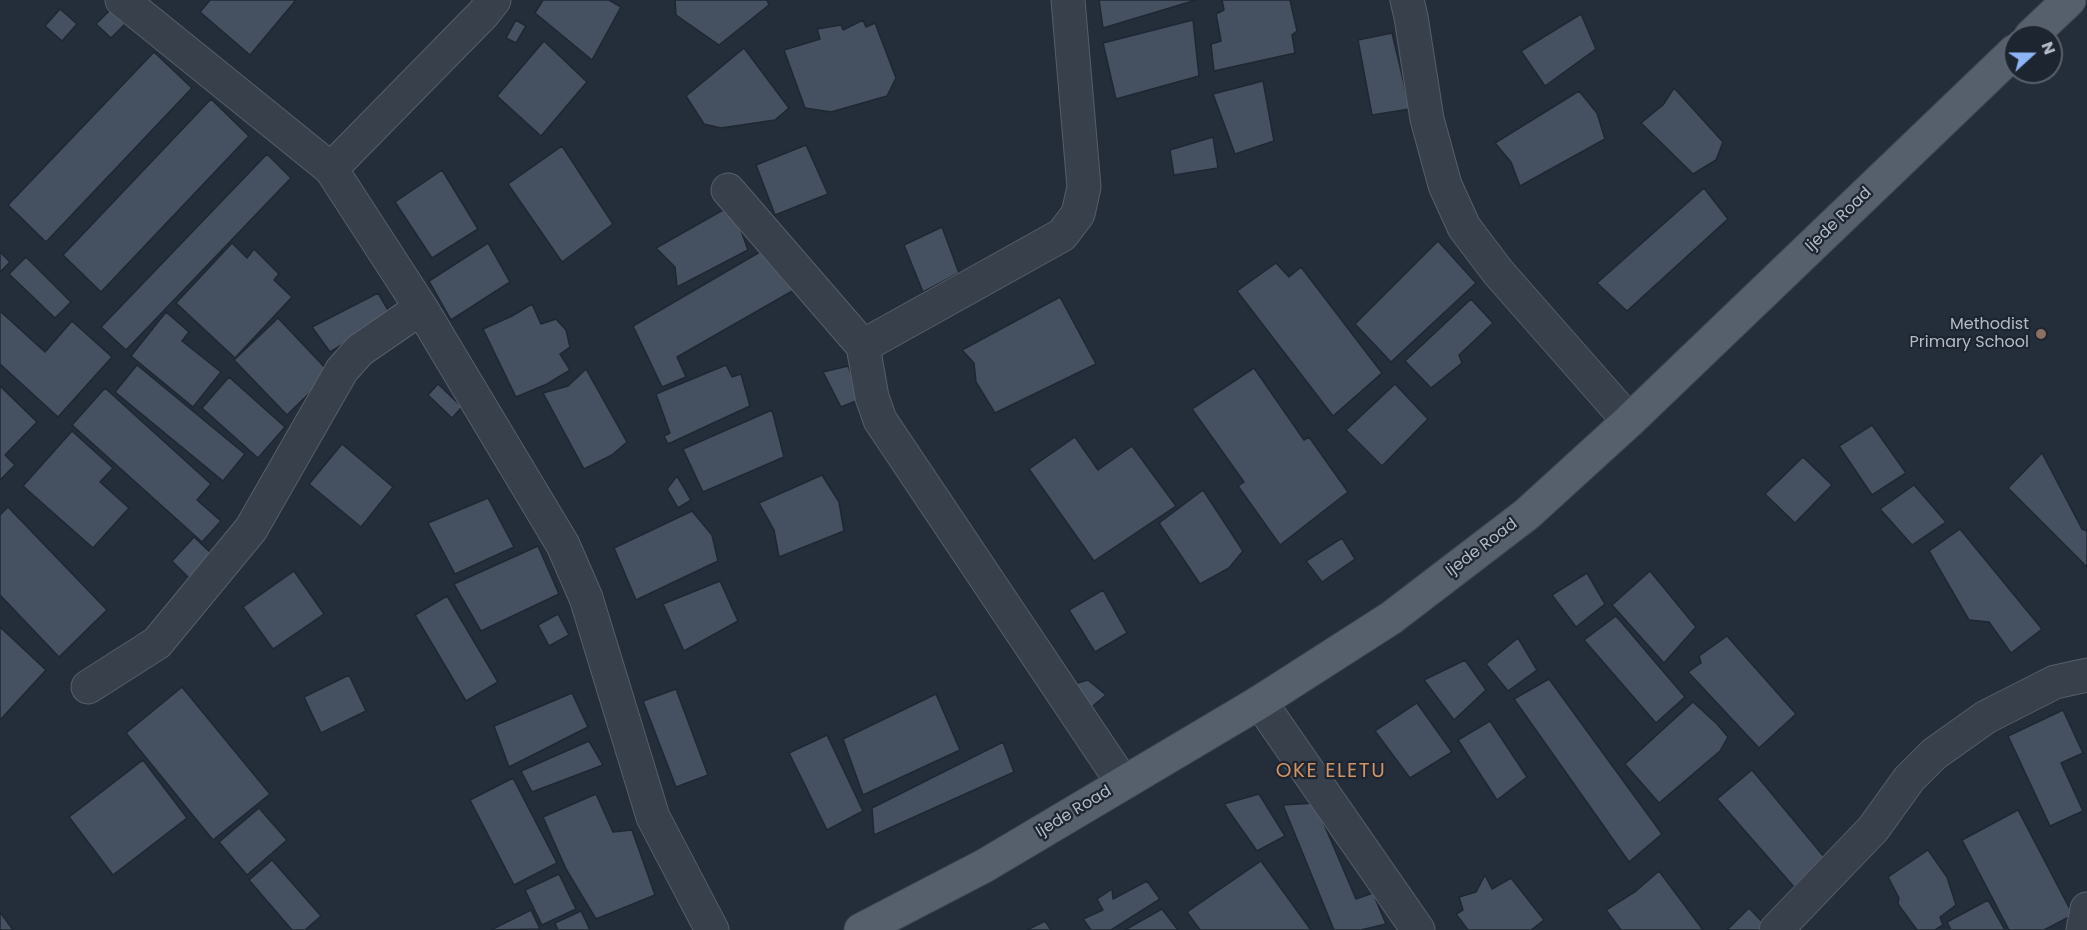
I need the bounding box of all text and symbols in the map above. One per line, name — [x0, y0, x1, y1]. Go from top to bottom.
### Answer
north arrow — [2003, 24, 2063, 84]
text: N — [2036, 38, 2061, 58]
street label: Ijede Road — [1802, 184, 1876, 256]
place label: Methodist Primary School — [1910, 315, 2029, 353]
marker: Methodist Primary School — [2034, 327, 2048, 341]
street label: Ijede Road — [1443, 515, 1521, 581]
district label: OKE ELETU — [1276, 760, 1386, 784]
street label: Ijede Road — [1033, 782, 1115, 842]

